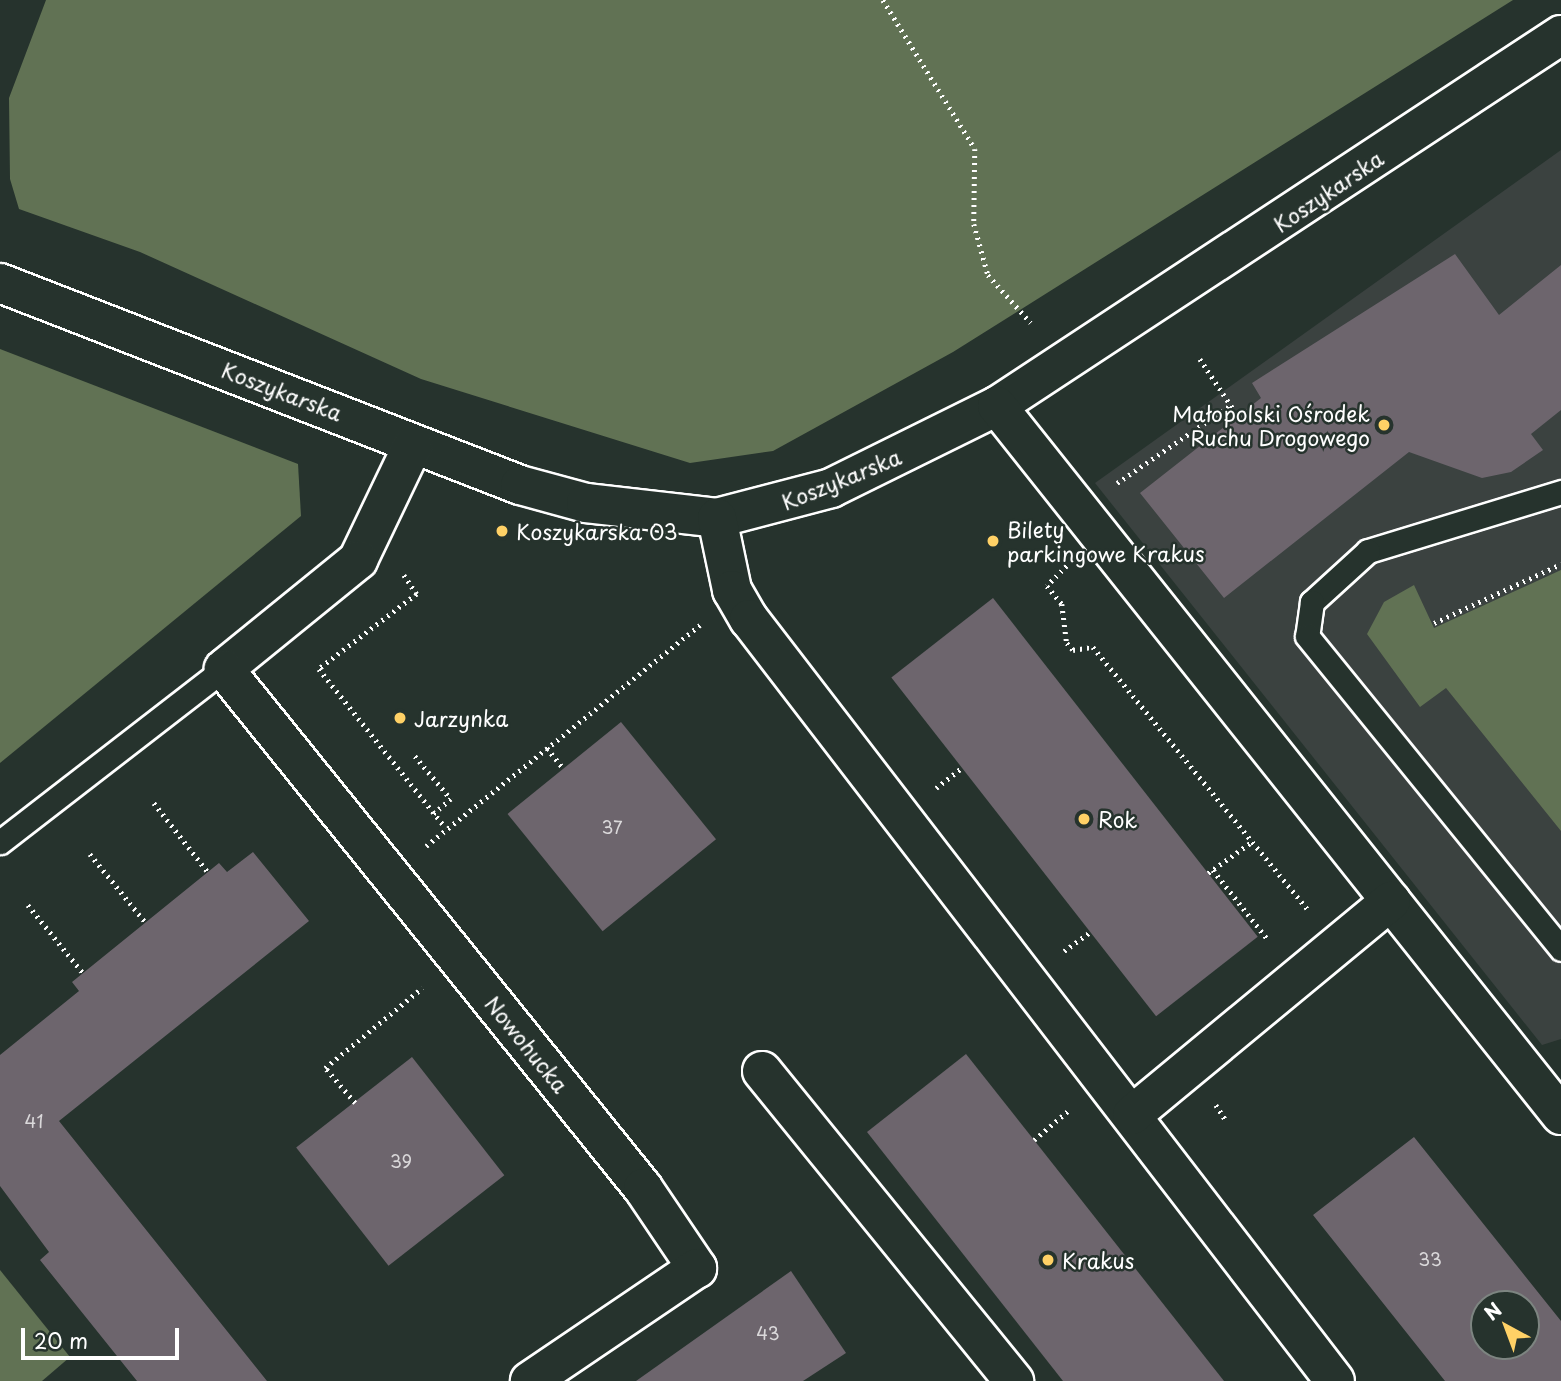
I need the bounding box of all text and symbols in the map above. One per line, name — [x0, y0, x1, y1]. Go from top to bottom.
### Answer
street label: Koszykarska — [1268, 145, 1388, 237]
street label: Koszykarska — [218, 357, 346, 425]
place label: Małopolski Ośrodek Ruchu Drogowego — [1171, 400, 1370, 450]
marker: Małopolski Ośrodek Ruchu Drogowego — [1376, 417, 1392, 433]
street label: Koszykarska — [777, 444, 905, 514]
place label: Bilety parkingowe Krakus — [1007, 516, 1204, 566]
place label: Koszykarska 03 — [516, 518, 678, 544]
marker: Koszykarska 03 — [494, 523, 510, 539]
marker: Bilety parkingowe Krakus — [985, 533, 1001, 549]
place label: Jarzynka — [414, 705, 508, 731]
marker: Jarzynka — [392, 710, 408, 726]
place label: Rok — [1098, 806, 1138, 832]
marker: Rok — [1076, 811, 1092, 827]
house number: 37 — [601, 816, 623, 838]
street label: Nowohucka — [480, 991, 574, 1097]
house number: 41 — [25, 1110, 43, 1132]
house number: 39 — [390, 1150, 412, 1172]
place label: Krakus — [1062, 1247, 1134, 1273]
house number: 33 — [1418, 1248, 1442, 1270]
marker: Krakus — [1040, 1252, 1056, 1268]
north arrow — [1470, 1290, 1540, 1360]
text: N — [1478, 1295, 1507, 1326]
scale bar — [24, 1314, 182, 1358]
house number: 43 — [756, 1322, 780, 1344]
text: 20 m — [34, 1324, 88, 1356]

